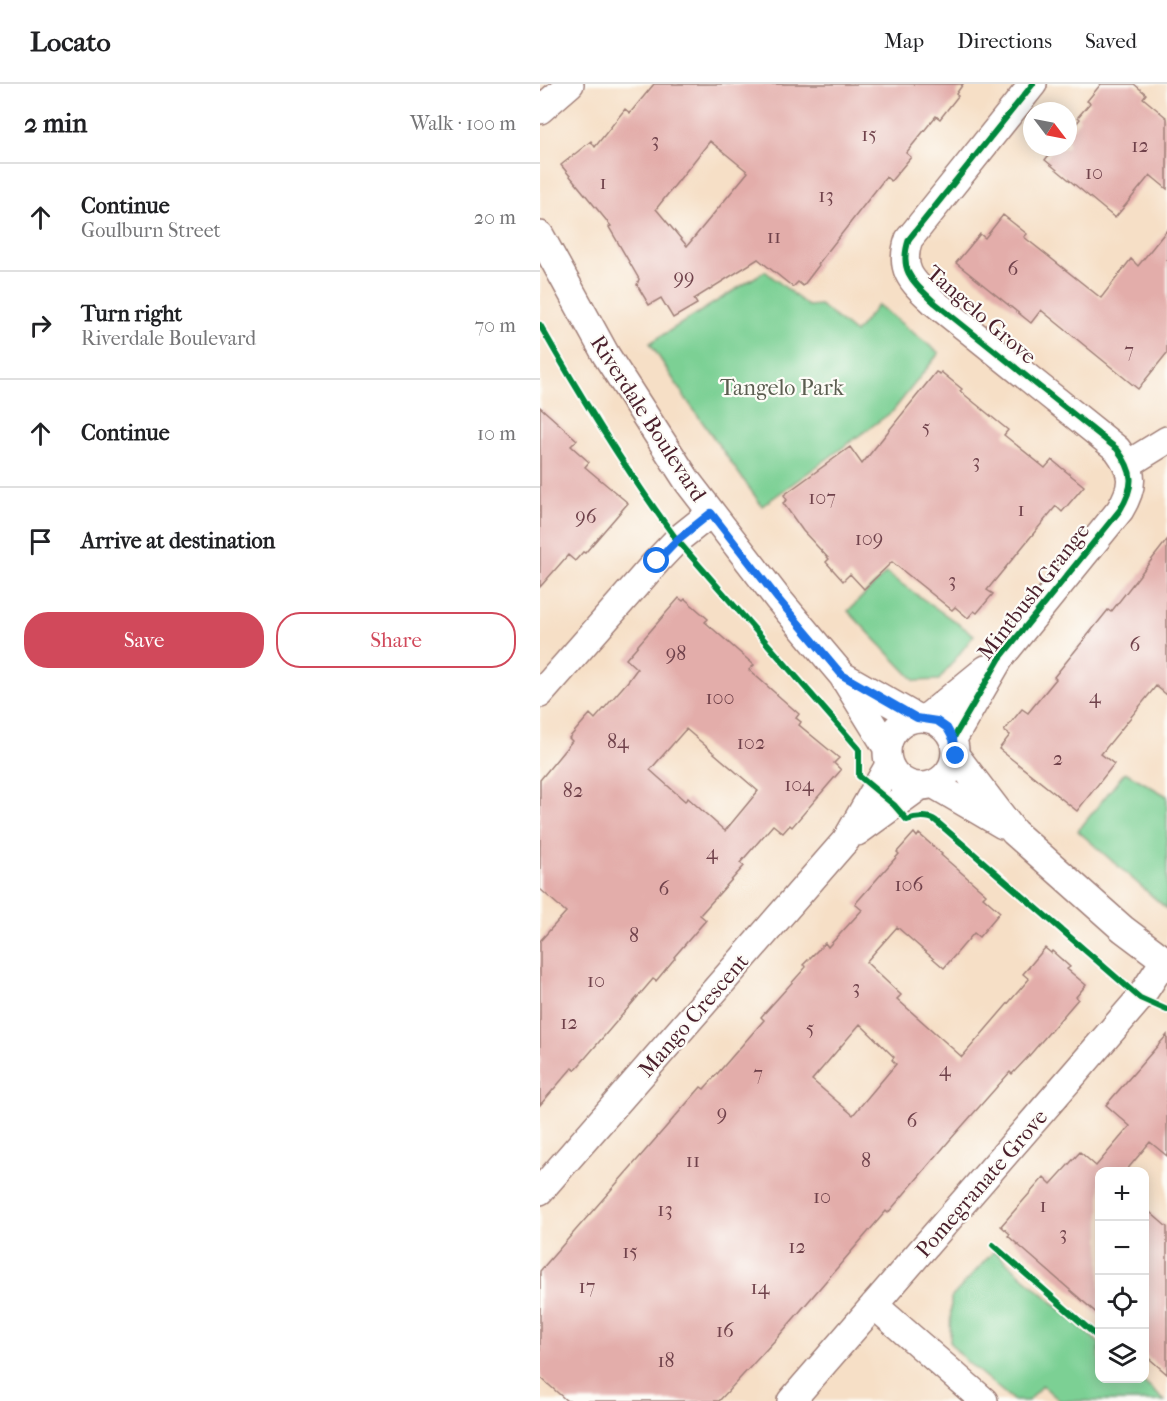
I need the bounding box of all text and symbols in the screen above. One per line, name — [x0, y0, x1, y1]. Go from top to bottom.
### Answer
text: Locato — [30, 25, 111, 58]
text: Map — [884, 29, 924, 53]
text: Directions — [957, 29, 1052, 53]
text: Saved — [1085, 29, 1137, 53]
north arrow — [1023, 102, 1077, 156]
text: 2 min — [24, 108, 87, 139]
text: Walk · 100 m — [410, 112, 516, 135]
house number: 15 — [861, 123, 877, 146]
house number: 3 — [651, 129, 659, 152]
house number: 12 — [1131, 134, 1149, 157]
house number: 10 — [1085, 161, 1103, 184]
house number: 1 — [599, 171, 607, 194]
house number: 13 — [818, 184, 834, 207]
text: Continue — [81, 193, 170, 219]
icon: ahead — [24, 201, 57, 234]
text: 20 m — [474, 206, 516, 229]
text: Goulburn Street — [81, 219, 221, 242]
house number: 11 — [767, 225, 781, 248]
house number: 6 — [1008, 257, 1019, 280]
street label: Tangelo Grove — [921, 260, 1042, 370]
house number: 99 — [674, 266, 694, 289]
text: Turn right — [81, 301, 182, 327]
icon: right — [24, 309, 57, 342]
text: 70 m — [474, 314, 516, 337]
text: Riverdale Boulevard — [81, 327, 256, 350]
street label: Riverdale Boulevard — [585, 331, 712, 507]
house number: 7 — [1124, 339, 1134, 362]
park label: Tangelo Park — [720, 375, 845, 401]
house number: 5 — [922, 416, 930, 439]
icon: ahead — [24, 417, 57, 450]
text: Continue — [81, 420, 170, 446]
text: 10 m — [477, 422, 516, 445]
house number: 3 — [972, 450, 980, 473]
house number: 107 — [808, 486, 836, 509]
house number: 1 — [1017, 498, 1025, 521]
house number: 96 — [575, 505, 597, 528]
street label: Mintbush Grange — [972, 518, 1095, 665]
icon: arrive — [24, 525, 57, 558]
house number: 109 — [855, 527, 883, 550]
text: Arrive at destination — [81, 528, 275, 554]
route start — [643, 547, 669, 573]
house number: 3 — [948, 569, 956, 592]
button: Save — [24, 612, 264, 668]
button: Share — [276, 612, 516, 668]
house number: 6 — [1130, 633, 1141, 656]
house number: 98 — [666, 642, 686, 665]
house number: 4 — [1089, 685, 1102, 708]
house number: 100 — [705, 686, 735, 709]
house number: 84 — [607, 730, 630, 753]
house number: 102 — [737, 731, 765, 754]
route end — [942, 742, 968, 768]
house number: 2 — [1053, 747, 1063, 770]
house number: 104 — [784, 773, 815, 796]
house number: 82 — [563, 779, 583, 802]
house number: 4 — [706, 841, 719, 864]
house number: 106 — [895, 873, 924, 896]
house number: 6 — [659, 877, 670, 900]
house number: 8 — [629, 924, 639, 947]
street label: Mango Crescent — [633, 949, 754, 1083]
house number: 10 — [587, 969, 605, 992]
house number: 3 — [852, 976, 860, 999]
house number: 12 — [560, 1011, 578, 1034]
house number: 5 — [806, 1017, 814, 1040]
house number: 4 — [939, 1058, 952, 1081]
house number: 7 — [753, 1062, 763, 1085]
house number: 9 — [717, 1102, 727, 1125]
street label: Pomegranate Grove — [910, 1104, 1053, 1263]
house number: 6 — [907, 1109, 918, 1132]
house number: 11 — [686, 1149, 700, 1172]
house number: 8 — [861, 1149, 871, 1172]
map controls — [1095, 1167, 1149, 1383]
button: + — [1095, 1167, 1149, 1221]
house number: 10 — [813, 1185, 831, 1208]
house number: 1 — [1039, 1194, 1047, 1217]
house number: 13 — [657, 1198, 673, 1221]
button: − — [1095, 1221, 1149, 1275]
house number: 3 — [1059, 1222, 1067, 1245]
house number: 12 — [788, 1235, 806, 1258]
house number: 15 — [622, 1240, 638, 1263]
house number: 17 — [579, 1275, 596, 1298]
button: locate — [1095, 1275, 1149, 1329]
house number: 14 — [751, 1276, 771, 1299]
house number: 16 — [716, 1319, 734, 1342]
button: layers — [1095, 1329, 1149, 1383]
house number: 18 — [657, 1349, 675, 1372]

